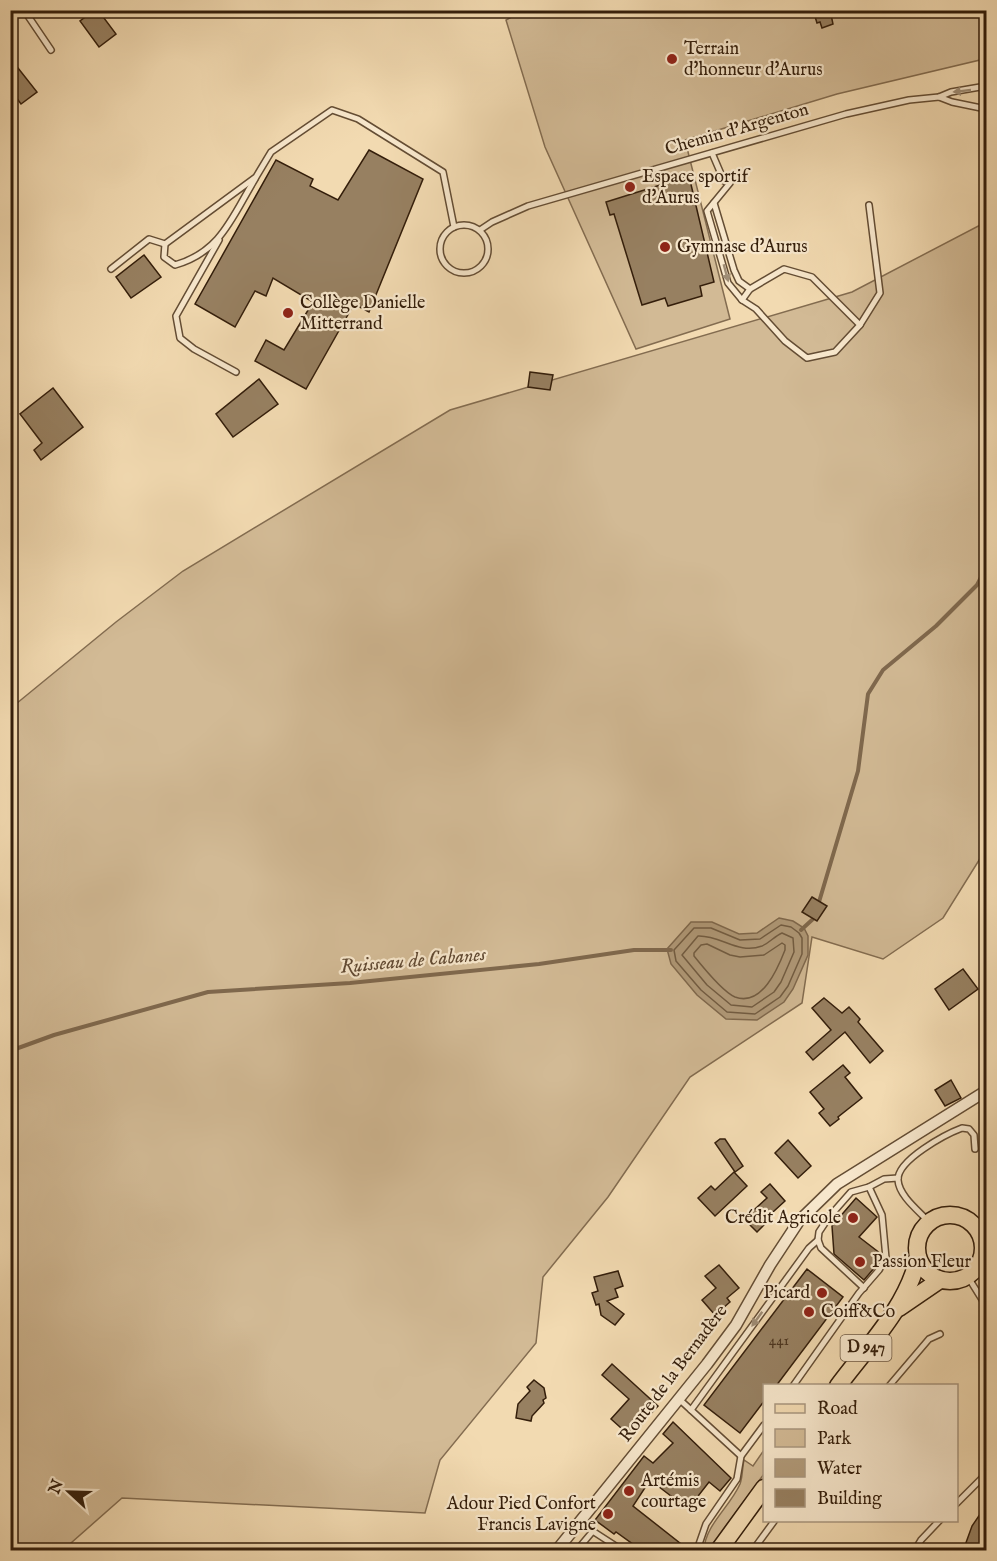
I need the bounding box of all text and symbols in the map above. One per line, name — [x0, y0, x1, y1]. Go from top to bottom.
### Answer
place label: Terrain d'honneur d'Aurus — [684, 38, 823, 82]
marker: Terrain d'honneur d'Aurus — [665, 52, 679, 66]
one-way arrow — [953, 86, 972, 96]
street label: Chemin d'Argenton — [663, 98, 812, 162]
place label: Espace sportif d'Aurus — [642, 166, 752, 210]
marker: Espace sportif d'Aurus — [623, 180, 637, 194]
place label: Gymnase d'Aurus — [677, 236, 808, 259]
marker: Gymnase d'Aurus — [658, 240, 672, 254]
one-way arrow — [721, 264, 731, 282]
place label: Collège Danielle Mitterrand — [300, 292, 425, 336]
marker: Collège Danielle Mitterrand — [281, 306, 295, 320]
water label: Ruisseau de Cabanes — [339, 942, 487, 980]
place label: Crédit Agricole — [725, 1207, 841, 1230]
marker: Crédit Agricole — [846, 1211, 860, 1225]
place label: Passion Fleur — [872, 1251, 971, 1274]
marker: Passion Fleur — [853, 1255, 867, 1269]
place label: Picard — [763, 1282, 810, 1305]
marker: Picard — [815, 1286, 829, 1300]
street label: Route de la Bernadère — [615, 1301, 733, 1447]
place label: Coiff&Co — [821, 1301, 895, 1324]
marker: Coiff&Co — [802, 1305, 816, 1319]
one-way arrow — [752, 1312, 764, 1327]
house number: 441 — [769, 1331, 789, 1350]
road number: D 947 — [840, 1335, 892, 1361]
legend — [763, 1384, 958, 1522]
text: Road — [817, 1398, 858, 1421]
text: Park — [817, 1428, 852, 1451]
text: Water — [817, 1458, 862, 1481]
north arrow — [39, 1462, 99, 1522]
place label: Artémis courtage — [640, 1470, 706, 1514]
text: N — [45, 1477, 69, 1498]
marker: Artémis courtage — [622, 1484, 636, 1498]
text: Building — [817, 1488, 882, 1511]
place label: Adour Pied Confort Francis Lavigne — [446, 1493, 596, 1537]
marker: Adour Pied Confort Francis Lavigne — [601, 1507, 615, 1521]

